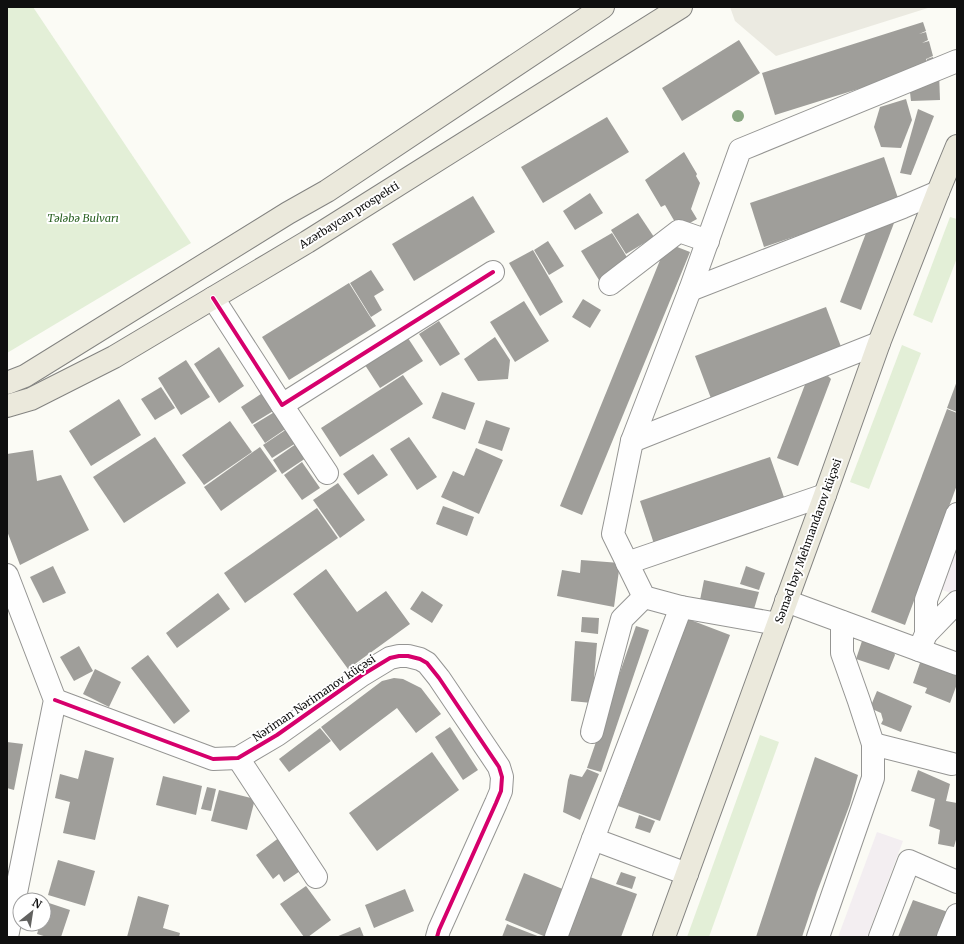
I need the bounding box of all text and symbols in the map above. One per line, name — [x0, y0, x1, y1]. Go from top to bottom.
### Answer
street label: Azərbaycan prospekti — [296, 178, 402, 252]
park label: Tələbə Bulvarı — [47, 211, 119, 225]
street label: Səməd bəy Mehmandarov küçəsi — [772, 456, 845, 625]
street label: Nəriman Nərimanov küçəsi — [250, 651, 378, 744]
north arrow — [12, 892, 52, 932]
text: N — [30, 895, 45, 912]

